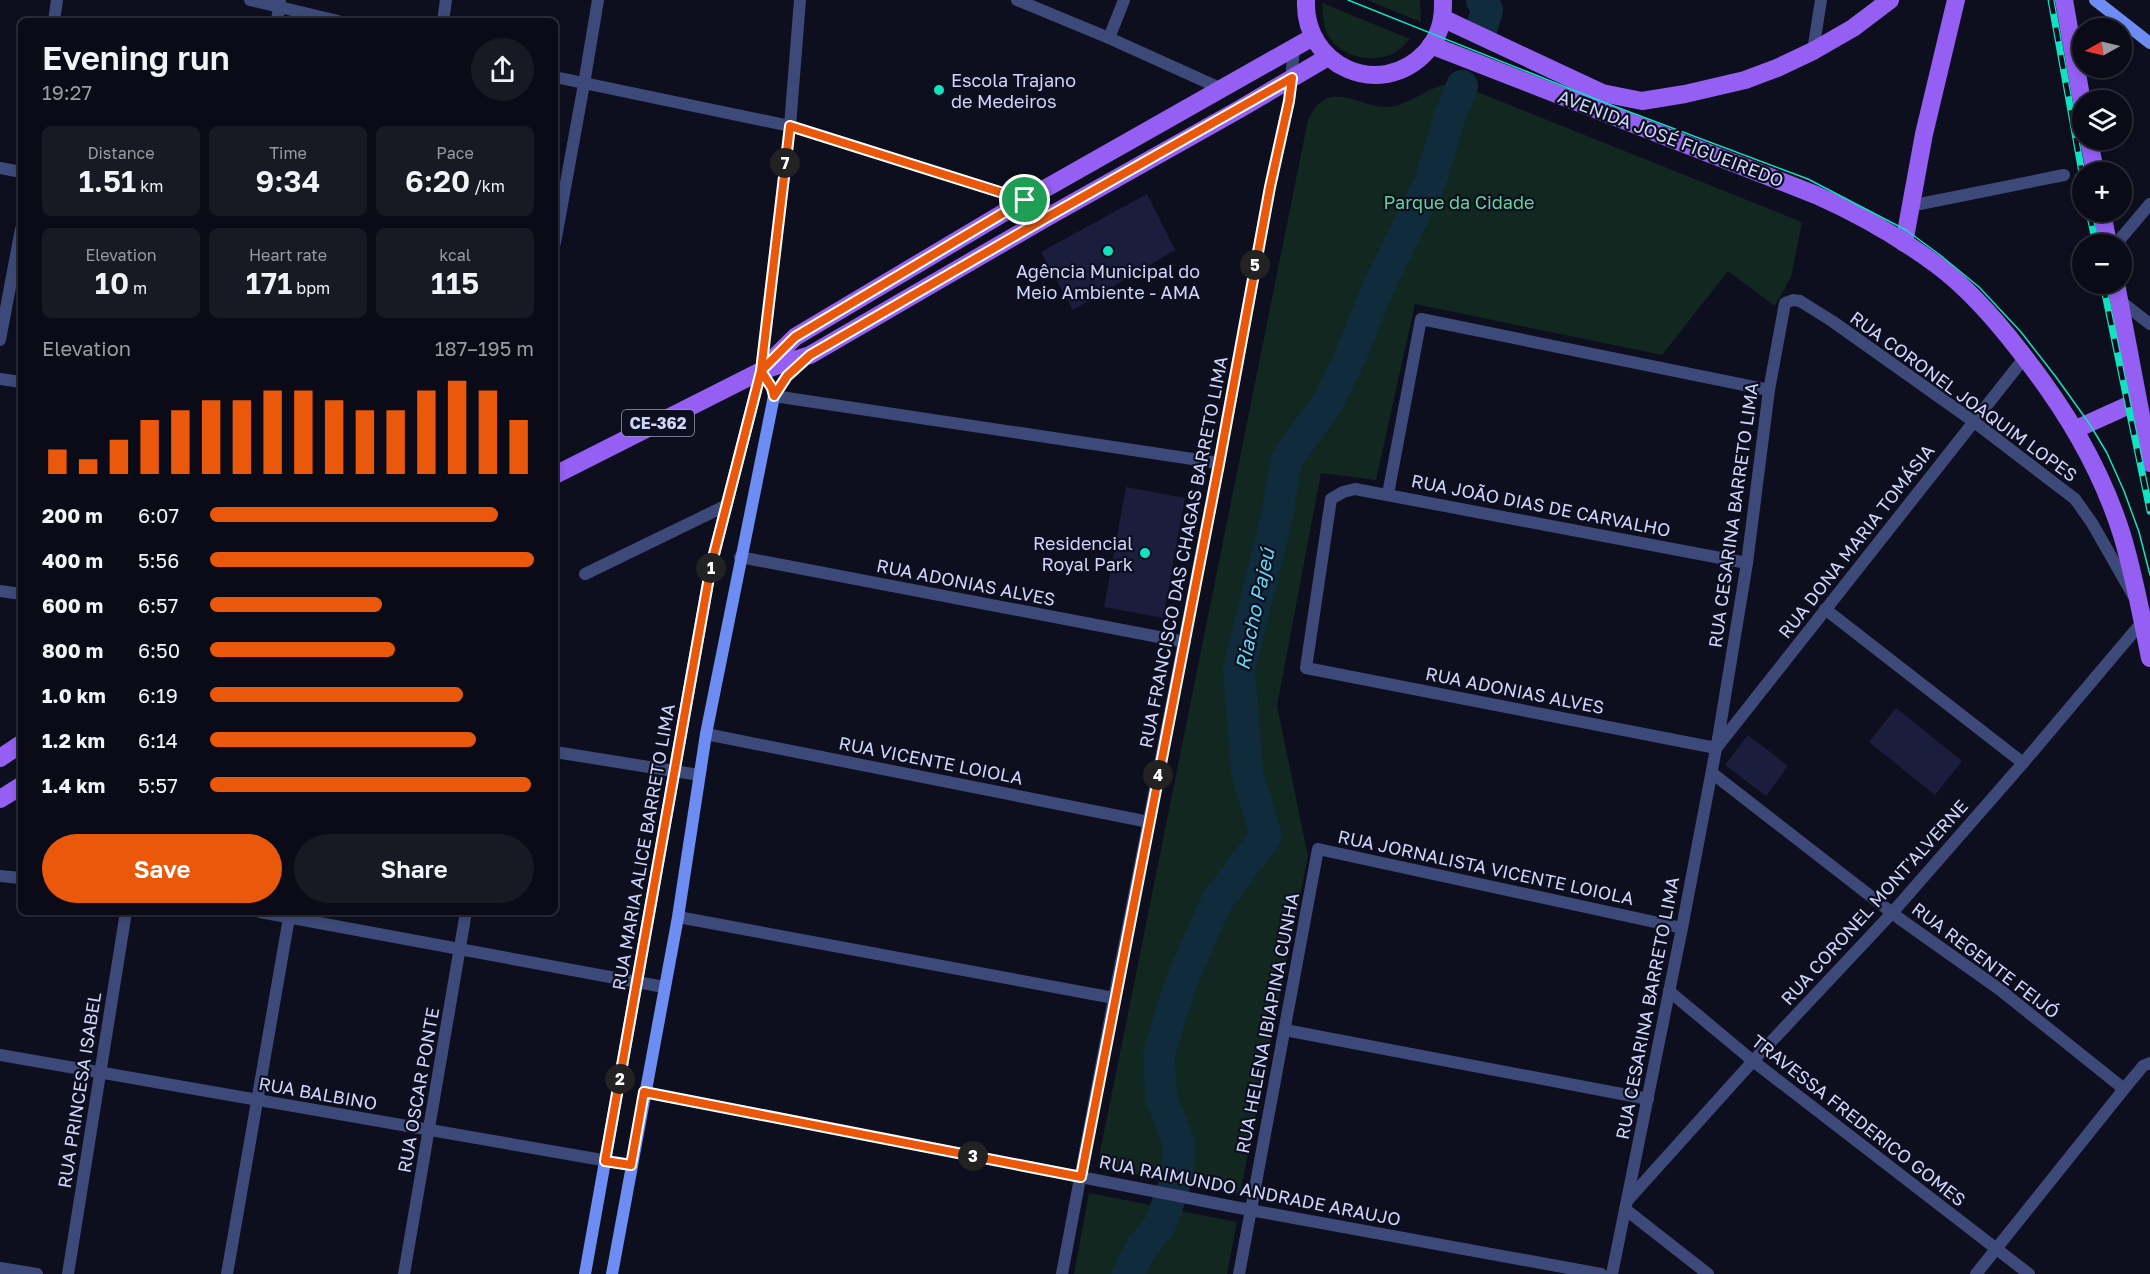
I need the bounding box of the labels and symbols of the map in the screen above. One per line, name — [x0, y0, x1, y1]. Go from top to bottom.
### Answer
north arrow — [2072, 18, 2132, 78]
place label: Escola Trajano de Medeiros — [951, 69, 1076, 112]
marker: Escola Trajano de Medeiros — [932, 83, 946, 97]
street label: AVENIDA JOSÉ FIGUEIREDO — [1555, 85, 1787, 191]
pin: 7 — [770, 148, 800, 178]
pin — [999, 174, 1050, 225]
park label: Parque da Cidade — [1383, 191, 1535, 213]
marker: Agência Municipal do Meio Ambiente - AMA — [1101, 244, 1115, 258]
pin: 5 — [1240, 250, 1270, 280]
place label: Agência Municipal do Meio Ambiente - AMA — [1016, 260, 1200, 303]
street label: RUA CORONEL JOAQUIM LOPES — [1846, 306, 2082, 486]
street label: RUA FRANCISCO DAS CHAGAS BARRETO LIMA — [1134, 354, 1232, 750]
street label: RUA CESARINA BARRETO LIMA — [1703, 381, 1763, 649]
road number: CE-362 — [622, 410, 694, 436]
street label: RUA DONA MARIA TOMÁSIA — [1773, 440, 1939, 642]
street label: RUA JOÃO DIAS DE CARVALHO — [1410, 469, 1672, 541]
place label: Residencial Royal Park — [1033, 532, 1133, 575]
water label: Riacho Pajeú — [1229, 544, 1280, 672]
marker: Residencial Royal Park — [1138, 546, 1152, 560]
pin: 1 — [696, 553, 726, 583]
street label: RUA ADONIAS ALVES — [875, 554, 1057, 610]
street label: RUA ADONIAS ALVES — [1424, 662, 1606, 718]
street label: RUA MARIA ALICE BARRETO LIMA — [607, 702, 679, 992]
street label: RUA VICENTE LOIOLA — [837, 731, 1025, 789]
pin: 4 — [1143, 760, 1173, 790]
street label: RUA CORONEL MONT'ALVERNE — [1776, 795, 1972, 1009]
street label: RUA JORNALISTA VICENTE LOIOLA — [1336, 825, 1636, 909]
street label: RUA CESARINA BARRETO LIMA — [1611, 875, 1683, 1141]
street label: RUA HELENA IBIAPINA CUNHA — [1231, 891, 1303, 1155]
street label: RUA REGENTE FEIJÓ — [1908, 897, 2064, 1023]
street label: RUA PRINCESA ISABEL — [53, 990, 105, 1190]
street label: RUA OSCAR PONTE — [393, 1006, 443, 1174]
street label: TRAVESSA FREDERICO GOMES — [1748, 1030, 1970, 1210]
pin: 2 — [605, 1064, 635, 1094]
street label: RUA BALBINO — [257, 1072, 379, 1114]
pin: 3 — [958, 1141, 988, 1171]
street label: RUA RAIMUNDO ANDRADE ARAUJO — [1097, 1150, 1403, 1230]

